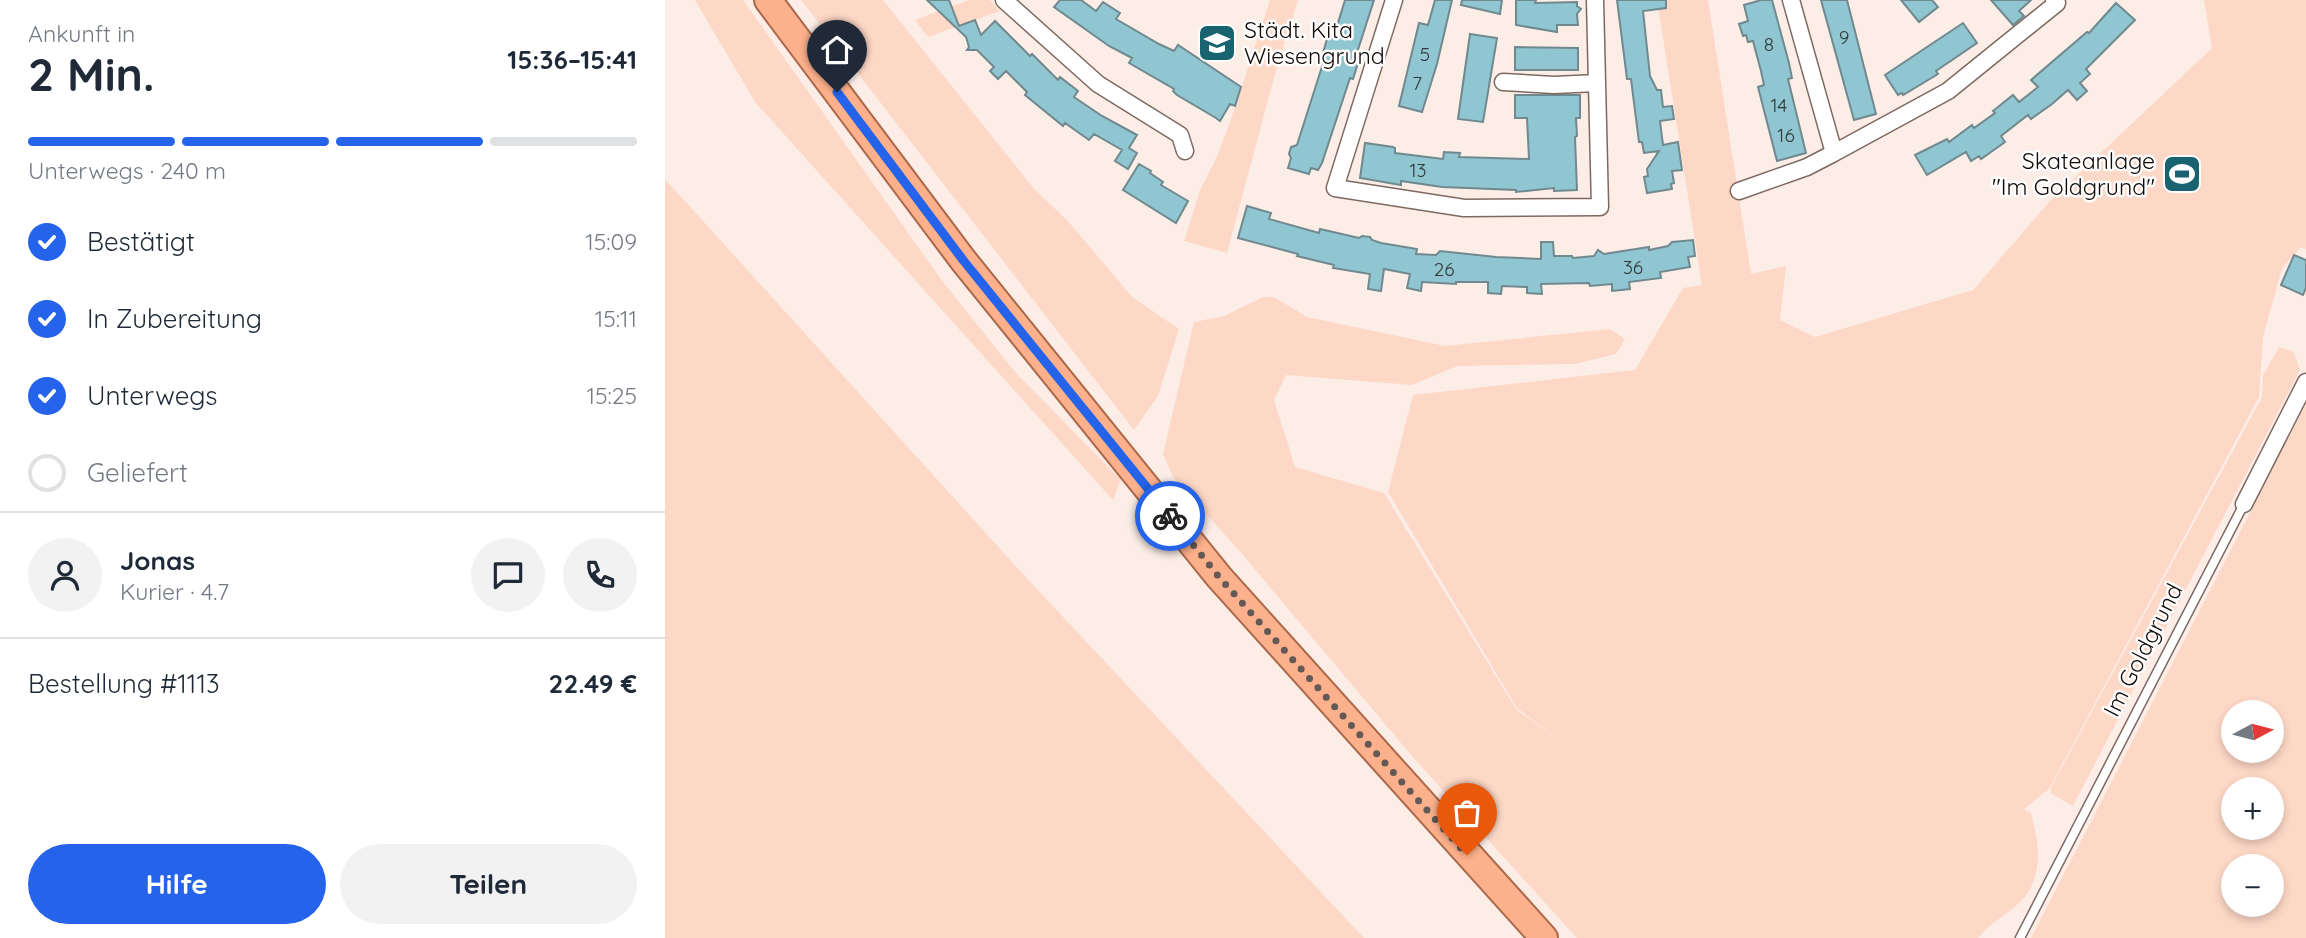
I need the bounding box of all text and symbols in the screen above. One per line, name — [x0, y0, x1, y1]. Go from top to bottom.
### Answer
place label: Städt. Kita Wiesengrund — [1244, 15, 1385, 70]
text: Ankunft in — [28, 19, 135, 48]
pin — [807, 20, 867, 92]
school or university icon: Städt. Kita Wiesengrund — [1196, 22, 1238, 64]
house number: 9 — [1839, 25, 1849, 49]
icon: home — [818, 31, 856, 69]
house number: 8 — [1764, 32, 1774, 56]
house number: 5 — [1420, 42, 1430, 66]
text: 15:36–15:41 — [507, 43, 637, 76]
text: 2 Min. — [28, 45, 154, 103]
house number: 7 — [1412, 71, 1422, 95]
house number: 14 — [1771, 93, 1787, 117]
house number: 16 — [1777, 123, 1795, 147]
place label: Skateanlage "Im Goldgrund" — [1992, 146, 2155, 201]
sports icon: Skateanlage "Im Goldgrund" — [2161, 153, 2203, 195]
text: Unterwegs · 240 m — [28, 156, 226, 185]
house number: 13 — [1410, 158, 1427, 182]
icon: check — [28, 223, 66, 261]
text: Bestätigt — [87, 225, 195, 258]
text: 15:09 — [585, 227, 637, 256]
house number: 36 — [1623, 255, 1643, 279]
house number: 26 — [1434, 257, 1454, 281]
icon: check — [28, 300, 66, 338]
text: In Zubereitung — [87, 302, 262, 335]
text: 15:11 — [595, 304, 637, 333]
icon: check — [28, 377, 66, 415]
text: Unterwegs — [87, 379, 218, 412]
text: 15:25 — [586, 381, 637, 410]
text: Geliefert — [87, 456, 188, 489]
courier — [1135, 481, 1205, 551]
icon: bike — [1151, 497, 1189, 535]
button: person — [28, 538, 102, 612]
button: chat — [471, 538, 545, 612]
button: phone — [563, 538, 637, 612]
text: Jonas — [120, 544, 195, 577]
text: Kurier · 4.7 — [120, 577, 229, 606]
street label: Im Goldgrund — [2097, 578, 2188, 721]
text: Bestellung #1113 — [28, 667, 220, 700]
text: 22.49 € — [549, 667, 637, 700]
north arrow — [2221, 700, 2284, 763]
map controls — [2221, 700, 2284, 917]
button: + — [2221, 777, 2284, 840]
pin — [1437, 783, 1497, 855]
icon: bag — [1448, 794, 1486, 832]
button: Hilfe — [28, 844, 326, 924]
button: Teilen — [340, 844, 637, 924]
button: − — [2221, 854, 2284, 917]

